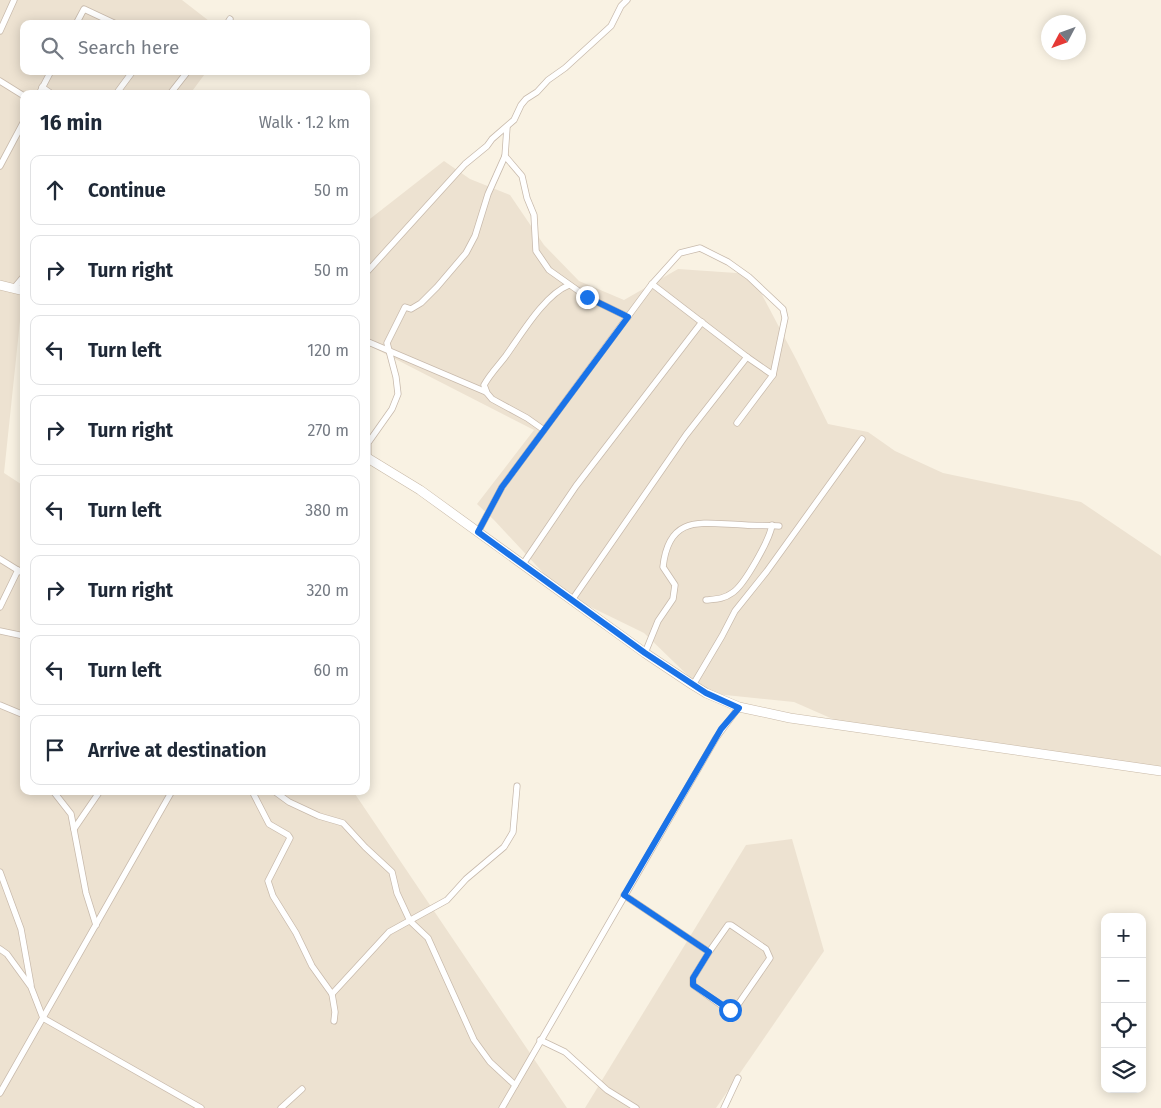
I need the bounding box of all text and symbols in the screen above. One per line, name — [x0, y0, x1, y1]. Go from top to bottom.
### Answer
north arrow — [1041, 15, 1086, 60]
search box — [20, 20, 370, 75]
icon: search — [38, 34, 66, 62]
text: Search here — [78, 36, 179, 59]
text: 16 min — [40, 110, 102, 136]
text: Walk · 1.2 km — [259, 113, 350, 132]
icon: ahead — [41, 176, 69, 204]
text: Continue — [88, 179, 166, 202]
text: 50 m — [314, 181, 349, 200]
icon: right — [41, 256, 69, 284]
text: Turn right — [88, 259, 173, 282]
text: 50 m — [314, 261, 349, 280]
route end — [576, 286, 599, 309]
icon: left — [41, 336, 69, 364]
text: Turn left — [88, 339, 162, 362]
text: 120 m — [307, 341, 349, 360]
icon: right — [41, 416, 69, 444]
text: Turn right — [88, 419, 173, 442]
text: 270 m — [307, 421, 349, 440]
icon: left — [41, 496, 69, 524]
text: Turn left — [88, 499, 162, 522]
text: 380 m — [305, 501, 349, 520]
icon: right — [41, 576, 69, 604]
text: Turn right — [88, 579, 173, 602]
text: 320 m — [306, 581, 349, 600]
icon: left — [41, 656, 69, 684]
text: Turn left — [88, 659, 162, 682]
text: 60 m — [314, 661, 349, 680]
icon: arrive — [41, 736, 69, 764]
text: Arrive at destination — [88, 739, 267, 762]
map controls — [1101, 913, 1146, 1093]
button: + — [1101, 913, 1146, 958]
button: − — [1101, 958, 1146, 1003]
route start — [719, 999, 742, 1022]
button: locate — [1101, 1003, 1146, 1048]
button: layers — [1101, 1048, 1146, 1093]

